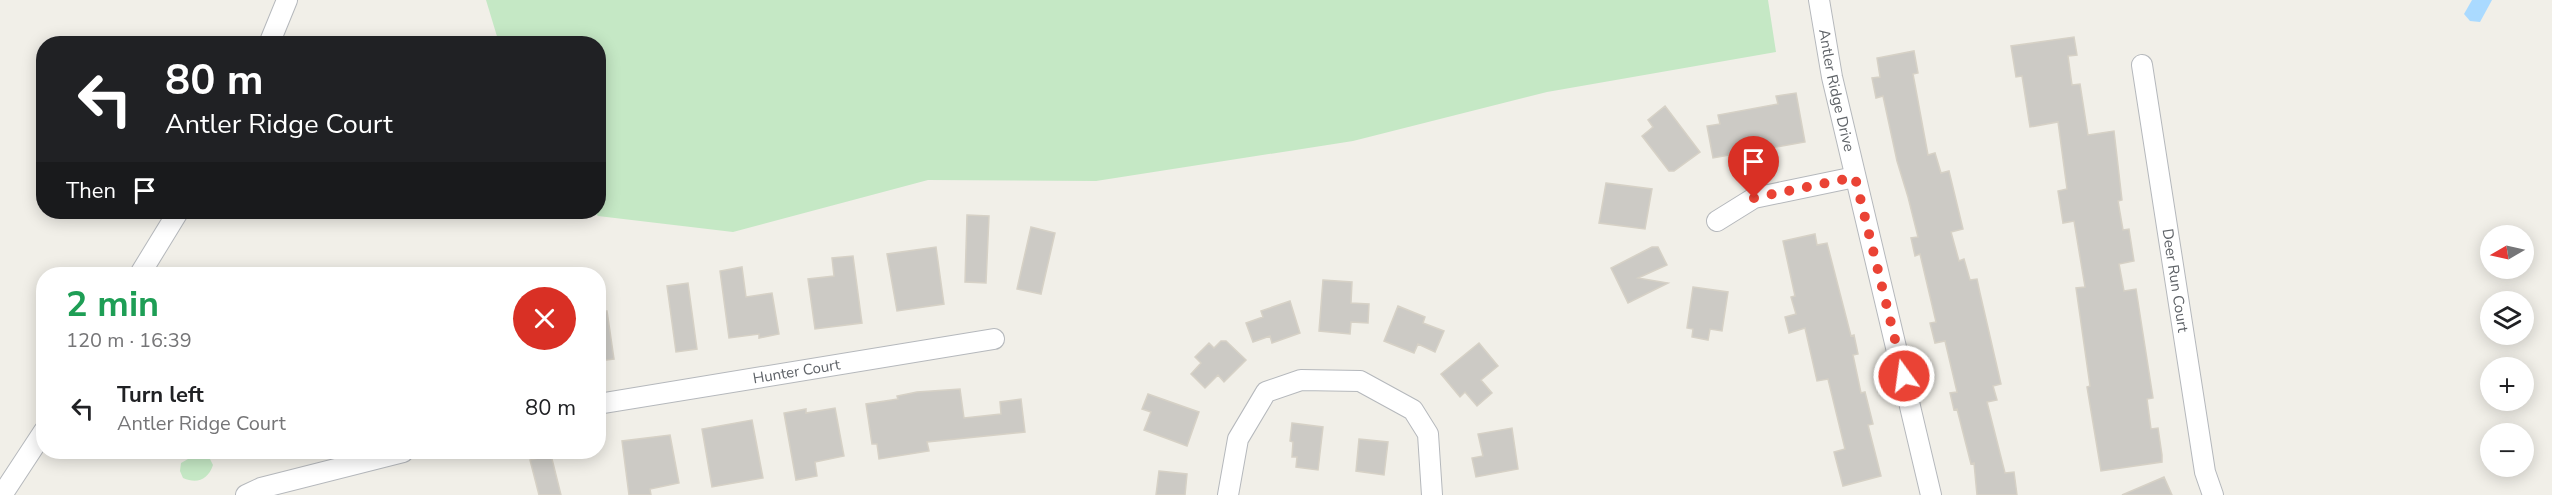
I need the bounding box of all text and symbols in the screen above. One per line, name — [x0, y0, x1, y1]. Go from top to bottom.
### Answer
street label: Antler Ridge Drive — [1814, 27, 1859, 154]
text: 80 m — [165, 52, 264, 109]
icon: left — [66, 60, 144, 138]
text: Antler Ridge Court — [165, 106, 393, 143]
pin — [1728, 136, 1779, 198]
icon: arrive — [1737, 145, 1770, 178]
icon: arrive — [128, 174, 161, 207]
text: Then — [66, 176, 116, 206]
north arrow — [2480, 225, 2534, 279]
map controls — [2480, 225, 2534, 477]
street label: Deer Run Court — [2157, 227, 2193, 334]
text: 2 min — [66, 280, 159, 329]
button: close — [513, 287, 576, 350]
button: layers — [2480, 291, 2534, 345]
text: 120 m · 16:39 — [66, 327, 192, 354]
position arrow — [1872, 344, 1936, 408]
street label: Hunter Court — [751, 354, 842, 388]
button: + — [2480, 357, 2534, 411]
text: Turn left — [117, 380, 204, 410]
icon: left — [66, 392, 99, 425]
text: 80 m — [525, 393, 576, 423]
text: Antler Ridge Court — [117, 410, 286, 437]
button: − — [2480, 423, 2534, 477]

